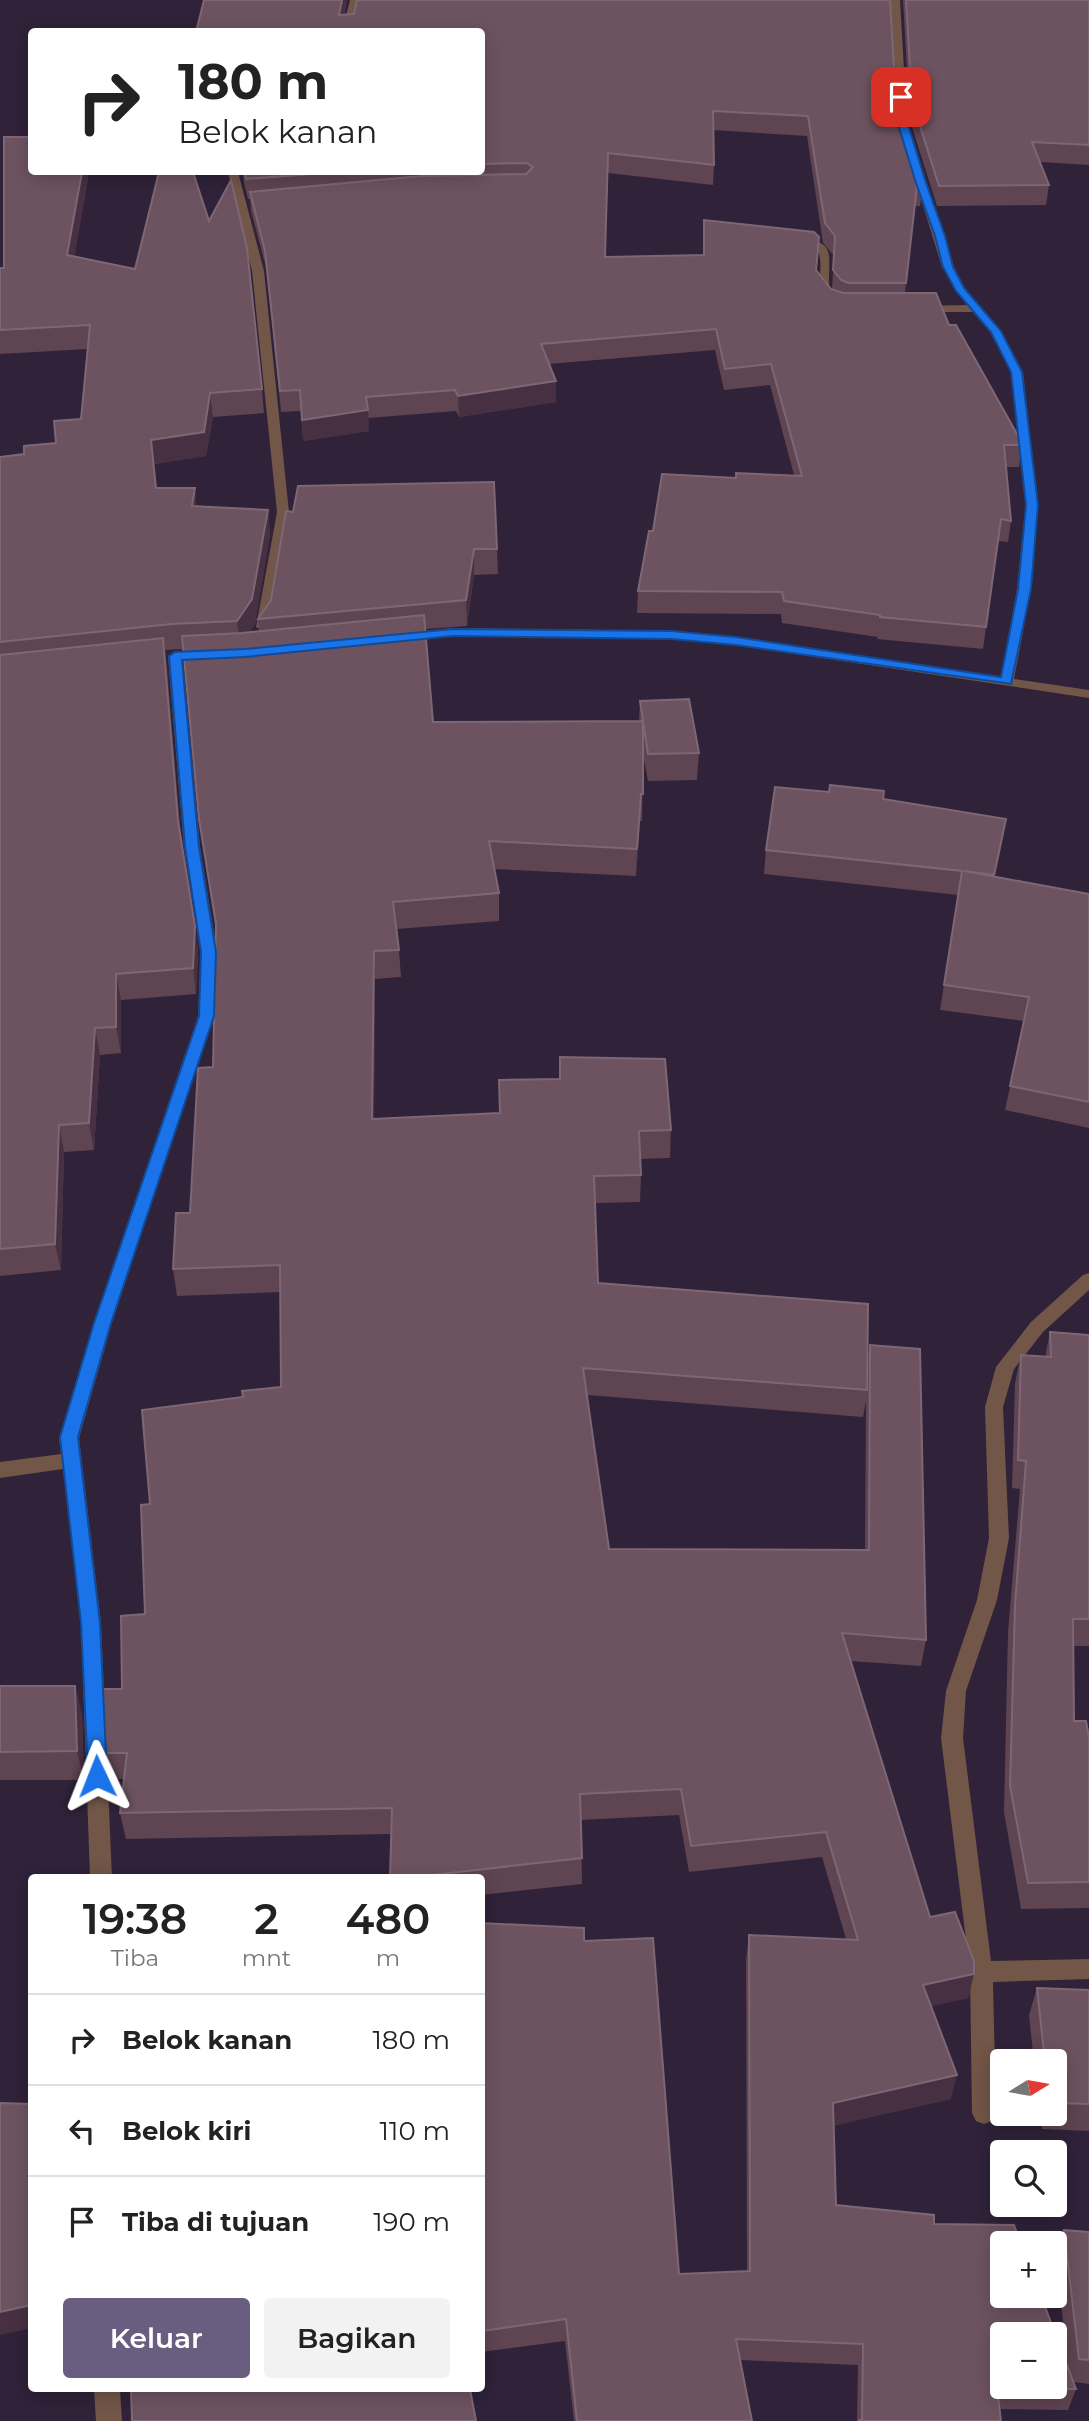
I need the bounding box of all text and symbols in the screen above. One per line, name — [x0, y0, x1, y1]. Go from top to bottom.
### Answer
text: 180 m — [178, 52, 328, 111]
icon: right — [63, 56, 154, 147]
pin — [871, 67, 931, 127]
icon: arrive — [882, 78, 920, 116]
text: Belok kanan — [178, 112, 378, 151]
position arrow — [60, 1739, 134, 1813]
text: 19:38 — [83, 1893, 187, 1945]
text: 2 — [254, 1893, 279, 1945]
text: 480 — [346, 1893, 430, 1945]
text: Tiba — [111, 1944, 159, 1972]
text: mnt — [242, 1944, 291, 1972]
text: m — [376, 1944, 400, 1972]
icon: right — [63, 2021, 101, 2059]
text: Belok kanan — [122, 2024, 292, 2056]
text: 180 m — [372, 2024, 450, 2056]
north arrow — [990, 2049, 1068, 2126]
map controls — [990, 2049, 1067, 2399]
icon: left — [63, 2112, 101, 2150]
text: Belok kiri — [122, 2115, 251, 2147]
text: 110 m — [380, 2115, 450, 2147]
button: search — [990, 2140, 1067, 2217]
icon: arrive — [63, 2203, 101, 2241]
text: Tiba di tujuan — [122, 2206, 309, 2238]
text: 190 m — [373, 2206, 450, 2238]
button: + — [990, 2231, 1067, 2308]
button: Keluar — [63, 2298, 250, 2378]
button: Bagikan — [264, 2298, 450, 2378]
button: − — [990, 2322, 1067, 2399]

